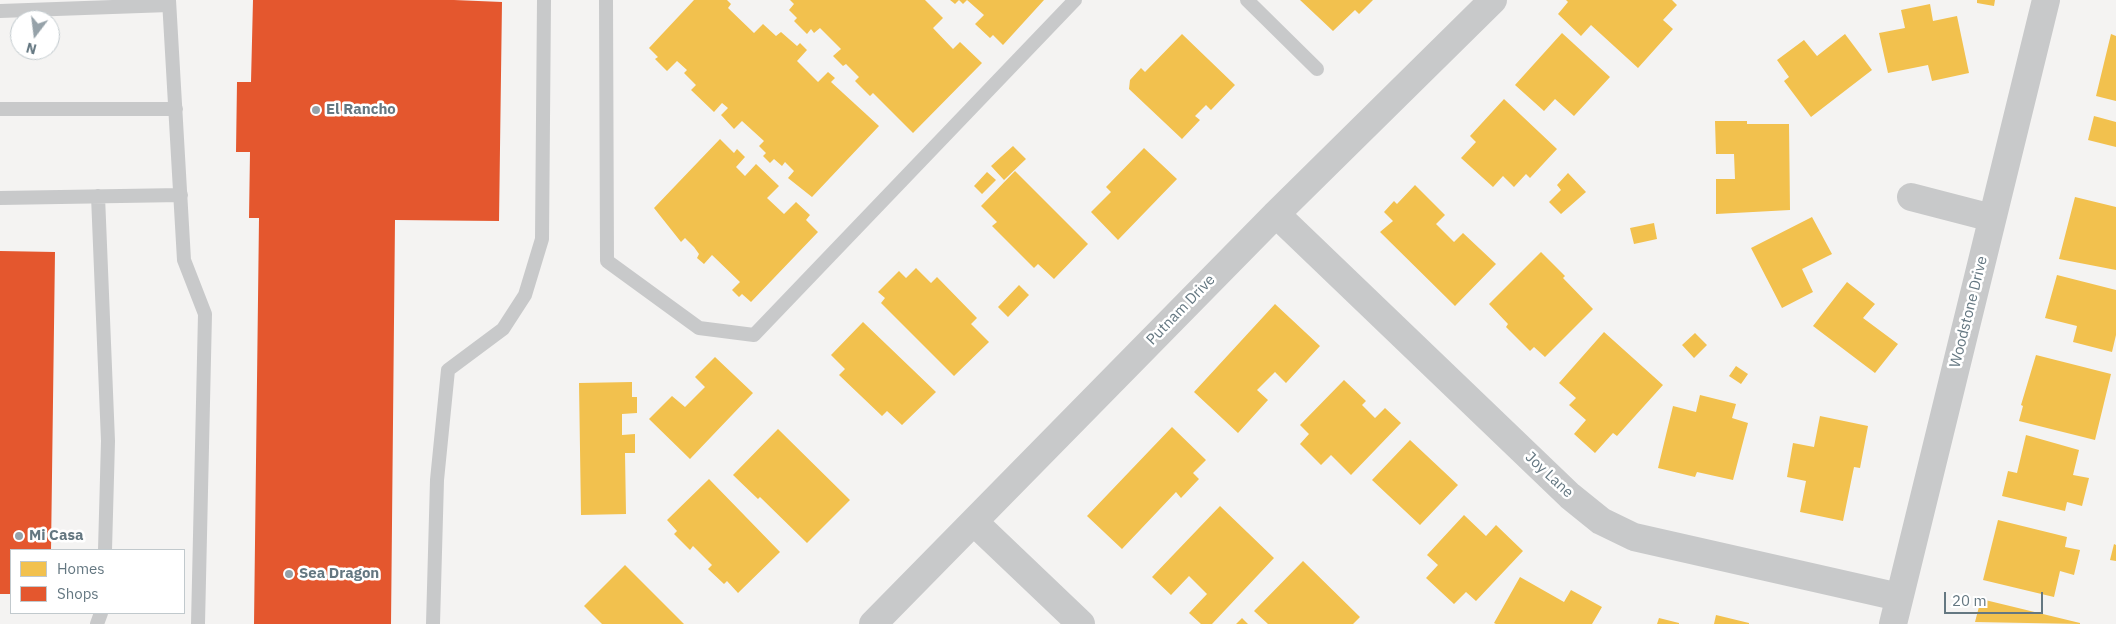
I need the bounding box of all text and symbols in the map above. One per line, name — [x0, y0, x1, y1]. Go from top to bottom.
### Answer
north arrow — [10, 10, 60, 60]
text: N — [24, 39, 39, 59]
place label: El Rancho — [326, 101, 396, 119]
marker: El Rancho — [310, 104, 322, 116]
street label: Woodstone Drive — [1946, 254, 1992, 370]
street label: Putnam Drive — [1143, 271, 1219, 349]
street label: Joy Lane — [1521, 448, 1577, 502]
place label: Mi Casa — [29, 527, 84, 545]
marker: Mi Casa — [13, 530, 25, 542]
legend — [10, 549, 185, 614]
text: Homes — [57, 559, 105, 578]
place label: Sea Dragon — [299, 565, 379, 583]
marker: Sea Dragon — [283, 568, 295, 580]
scale bar — [1946, 582, 2045, 614]
text: Shops — [57, 584, 99, 603]
text: 20 m — [1952, 591, 1987, 610]

